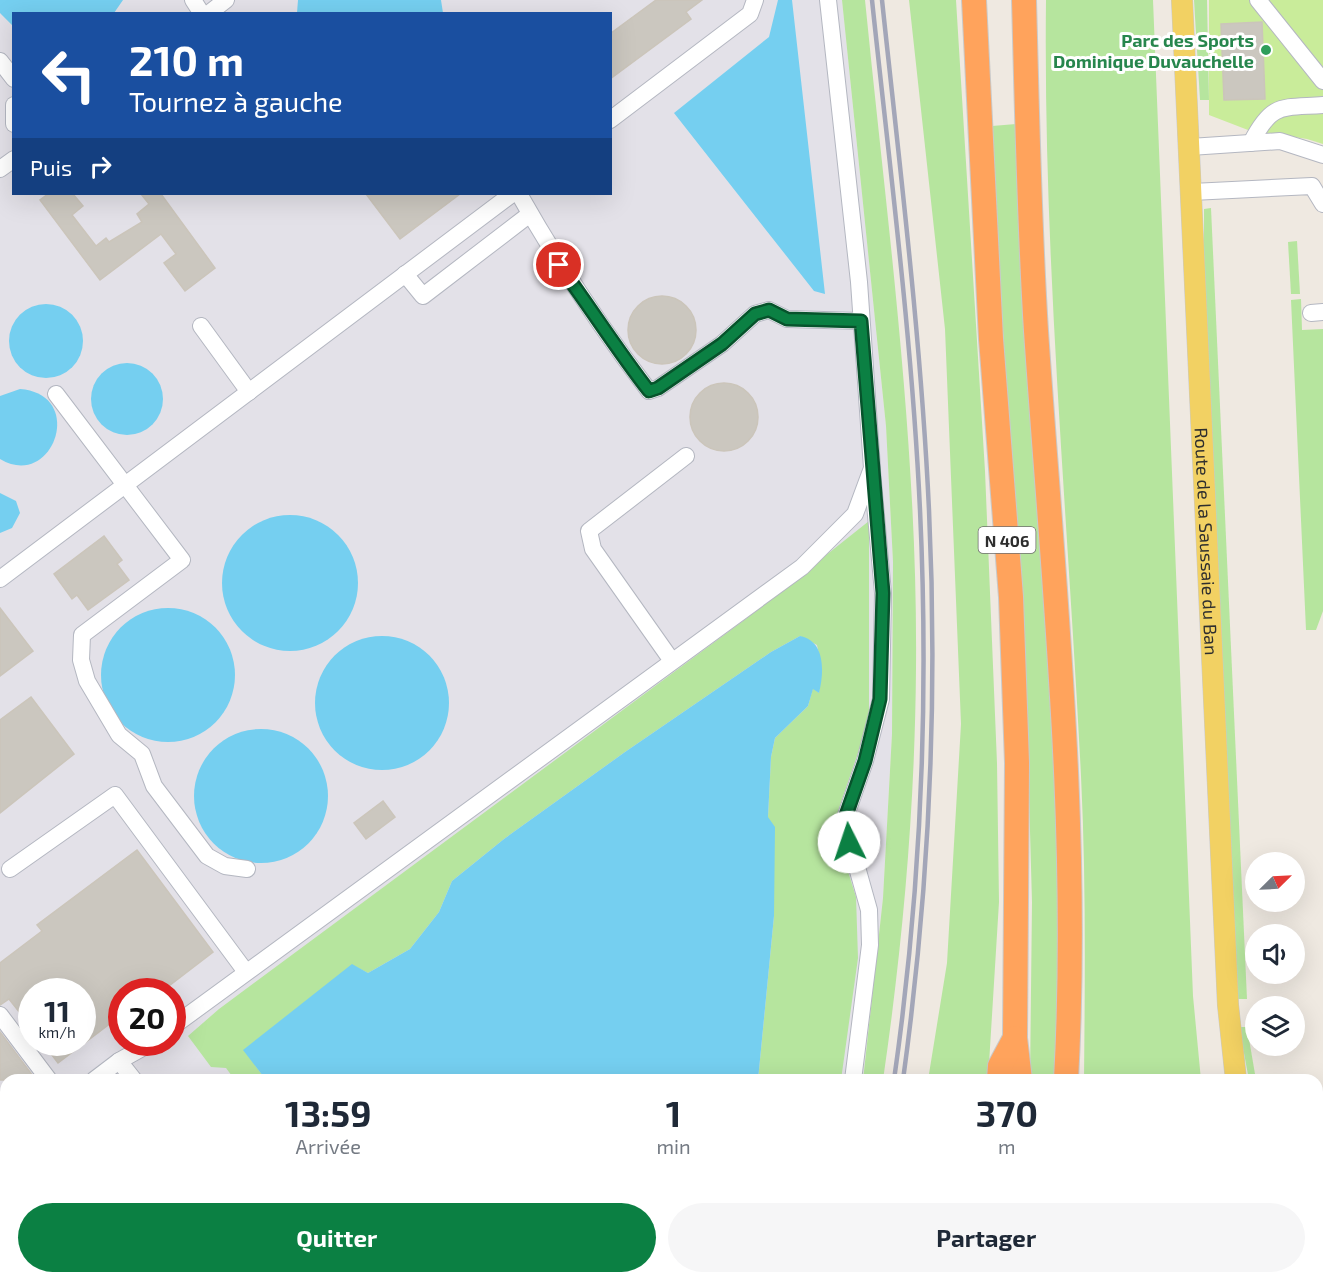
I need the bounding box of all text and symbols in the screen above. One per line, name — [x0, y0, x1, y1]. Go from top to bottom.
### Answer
place label: Parc des Sports Dominique Duvauchelle — [1053, 29, 1254, 72]
text: 210 m — [129, 34, 244, 84]
icon: left — [30, 36, 108, 114]
marker: Parc des Sports Dominique Duvauchelle — [1259, 43, 1273, 57]
text: Tournez à gauche — [129, 85, 343, 117]
icon: right — [84, 150, 117, 183]
text: Puis — [30, 154, 72, 180]
pin — [533, 239, 584, 290]
icon: arrive — [542, 248, 575, 281]
street label: Route de la Saussaie du Ban — [1191, 427, 1223, 656]
road number: N 406 — [978, 527, 1036, 553]
position arrow — [817, 810, 881, 874]
north arrow — [1245, 852, 1305, 912]
map controls — [1245, 852, 1305, 1056]
button: sound — [1245, 924, 1305, 984]
speed limit sign: 20 — [108, 978, 186, 1056]
text: 11 — [44, 992, 70, 1028]
button: layers — [1245, 996, 1305, 1056]
text: km/h — [38, 1023, 76, 1041]
text: 13:59 — [285, 1091, 371, 1134]
text: 1 — [666, 1091, 681, 1134]
text: 370 — [976, 1091, 1038, 1134]
text: Arrivée — [296, 1134, 361, 1158]
text: min — [657, 1134, 691, 1158]
text: m — [998, 1134, 1016, 1158]
button: Quitter — [18, 1203, 656, 1272]
button: Partager — [668, 1203, 1305, 1272]

